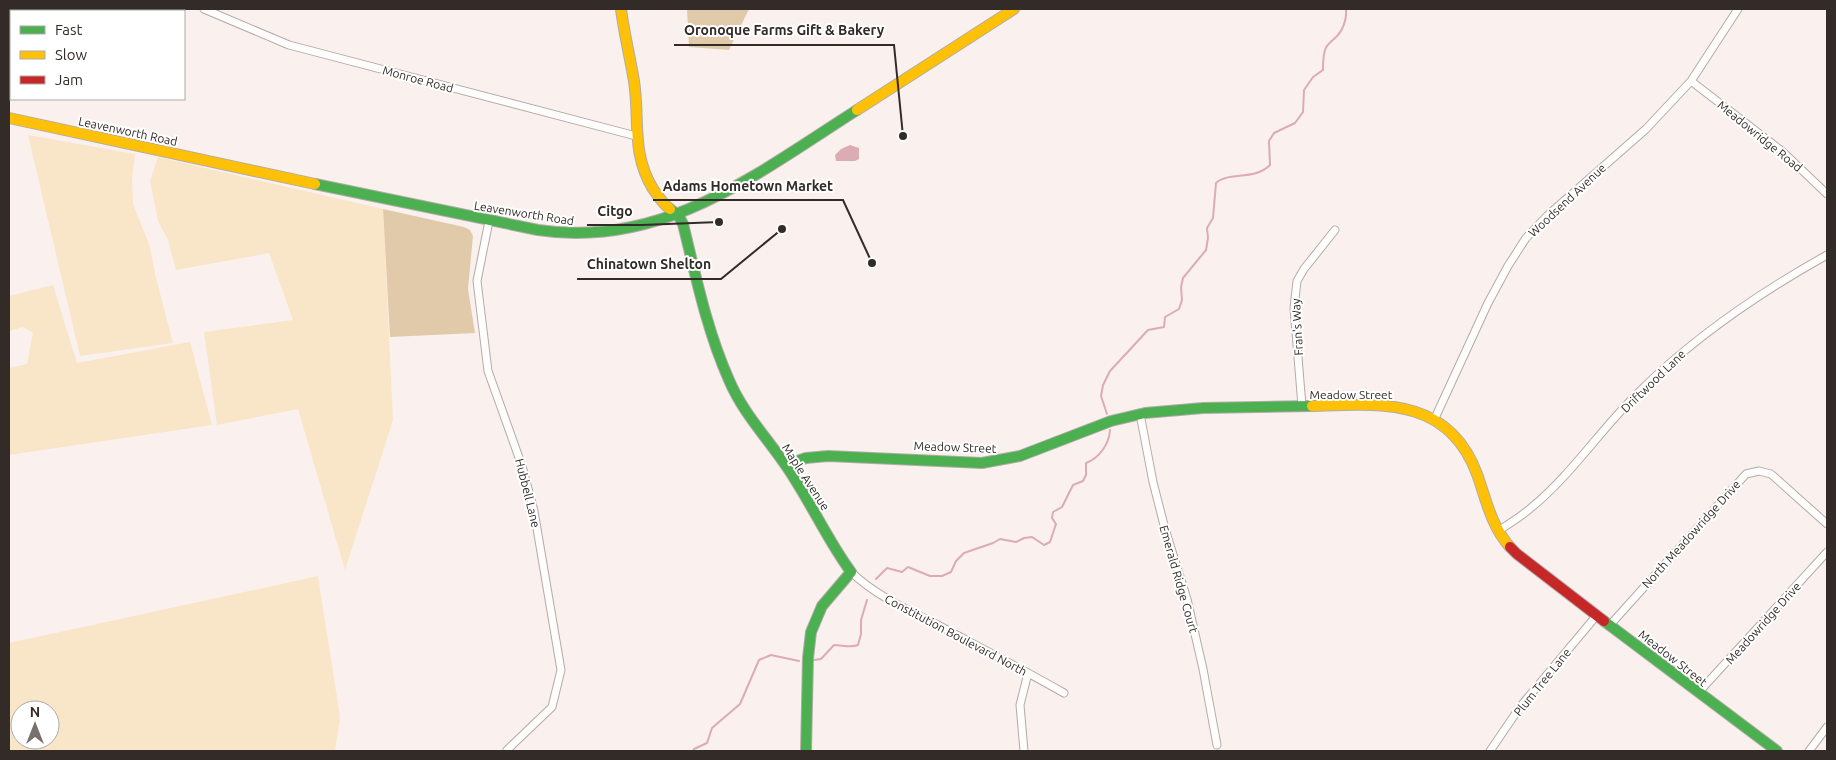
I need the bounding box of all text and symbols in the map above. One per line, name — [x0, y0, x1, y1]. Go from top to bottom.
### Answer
legend — [10, 10, 185, 100]
callout: Oronoque Farms Gift & Bakery — [674, 16, 894, 45]
text: Fast — [55, 21, 83, 38]
text: Oronoque Farms Gift & Bakery — [684, 22, 885, 38]
text: Slow — [55, 46, 88, 63]
street label: Monroe Road — [381, 63, 455, 95]
text: Jam — [55, 71, 83, 88]
street label: Meadowridge Road — [1715, 98, 1805, 174]
street label: Leavenworth Road — [77, 114, 179, 148]
street label: Woodsend Avenue — [1526, 161, 1608, 239]
callout: Adams Hometown Market — [653, 171, 843, 200]
text: Adams Hometown Market — [663, 178, 833, 194]
callout: Citgo — [587, 196, 642, 225]
street label: Leavenworth Road — [473, 199, 575, 227]
text: Citgo — [597, 203, 633, 219]
callout: Chinatown Shelton — [577, 250, 721, 279]
text: Chinatown Shelton — [587, 256, 711, 272]
street label: Fran's Way — [1289, 298, 1305, 356]
street label: Driftwood Lane — [1618, 347, 1688, 415]
street label: Meadow Street — [1310, 388, 1393, 401]
street label: Meadow Street — [913, 439, 997, 455]
street label: Maple Avenue — [780, 441, 832, 513]
street label: Hubbell Lane — [513, 457, 543, 529]
street label: North Meadowridge Drive — [1639, 478, 1743, 590]
street label: Emerald Ridge Court — [1157, 524, 1201, 635]
street label: Meadowridge Drive — [1723, 579, 1803, 667]
street label: Constitution Boulevard North — [883, 592, 1029, 678]
street label: Meadow Street — [1636, 627, 1710, 689]
street label: Plum Tree Lane — [1511, 646, 1573, 718]
north arrow — [10, 700, 60, 750]
text: N — [30, 704, 40, 720]

